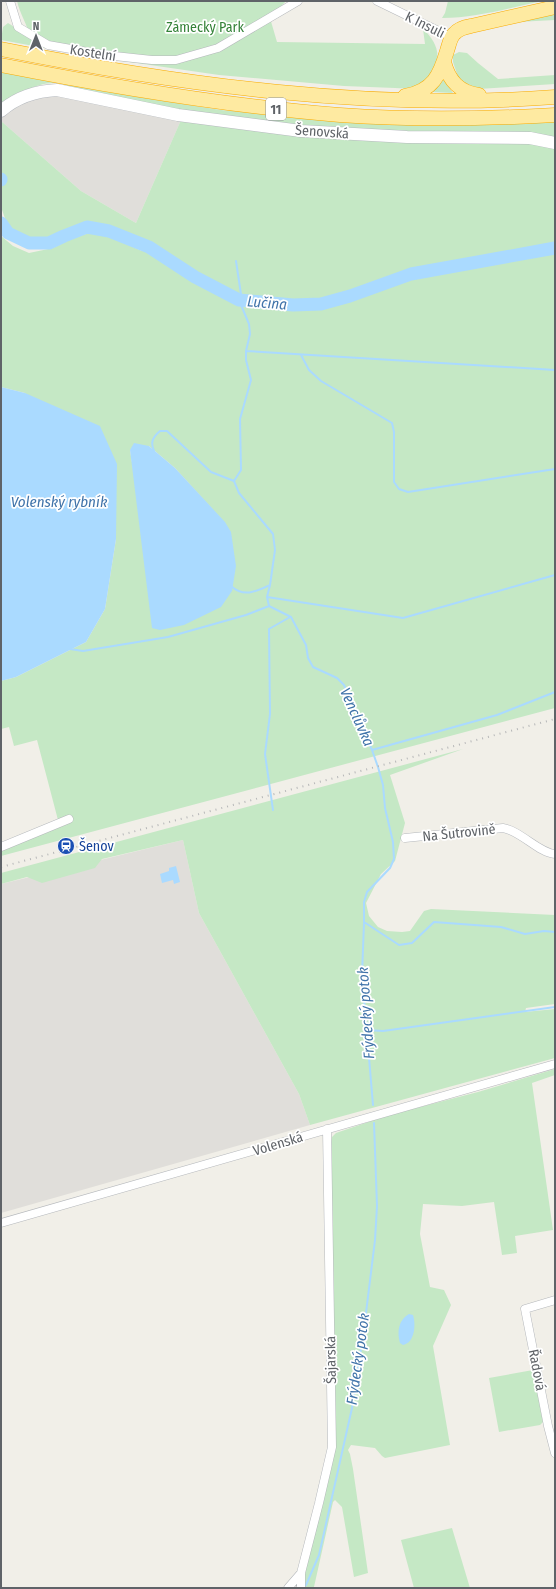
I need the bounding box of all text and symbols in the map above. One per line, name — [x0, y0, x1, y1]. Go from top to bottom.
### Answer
street label: K Insuli — [402, 8, 448, 42]
north arrow — [16, 16, 56, 56]
park label: Zámecký Park — [166, 19, 244, 36]
text: N — [33, 20, 39, 33]
street label: Kostelní — [69, 41, 118, 65]
road number: 11 — [266, 98, 286, 120]
street label: Šenovská — [295, 121, 350, 142]
water label: Lučina — [246, 292, 288, 314]
water label: Volenský rybník — [11, 493, 108, 511]
water label: Venclůvka — [336, 685, 378, 749]
street label: Na Šutrovině — [422, 820, 496, 845]
station icon: Šenov — [56, 836, 76, 856]
place label: Šenov — [79, 837, 115, 855]
water label: Frýdecký potok — [354, 966, 378, 1060]
street label: Volenská — [251, 1128, 305, 1160]
water label: Frýdecký potok — [343, 1311, 373, 1406]
street label: Šajarská — [321, 1336, 340, 1384]
street label: Řadová — [525, 1348, 550, 1392]

